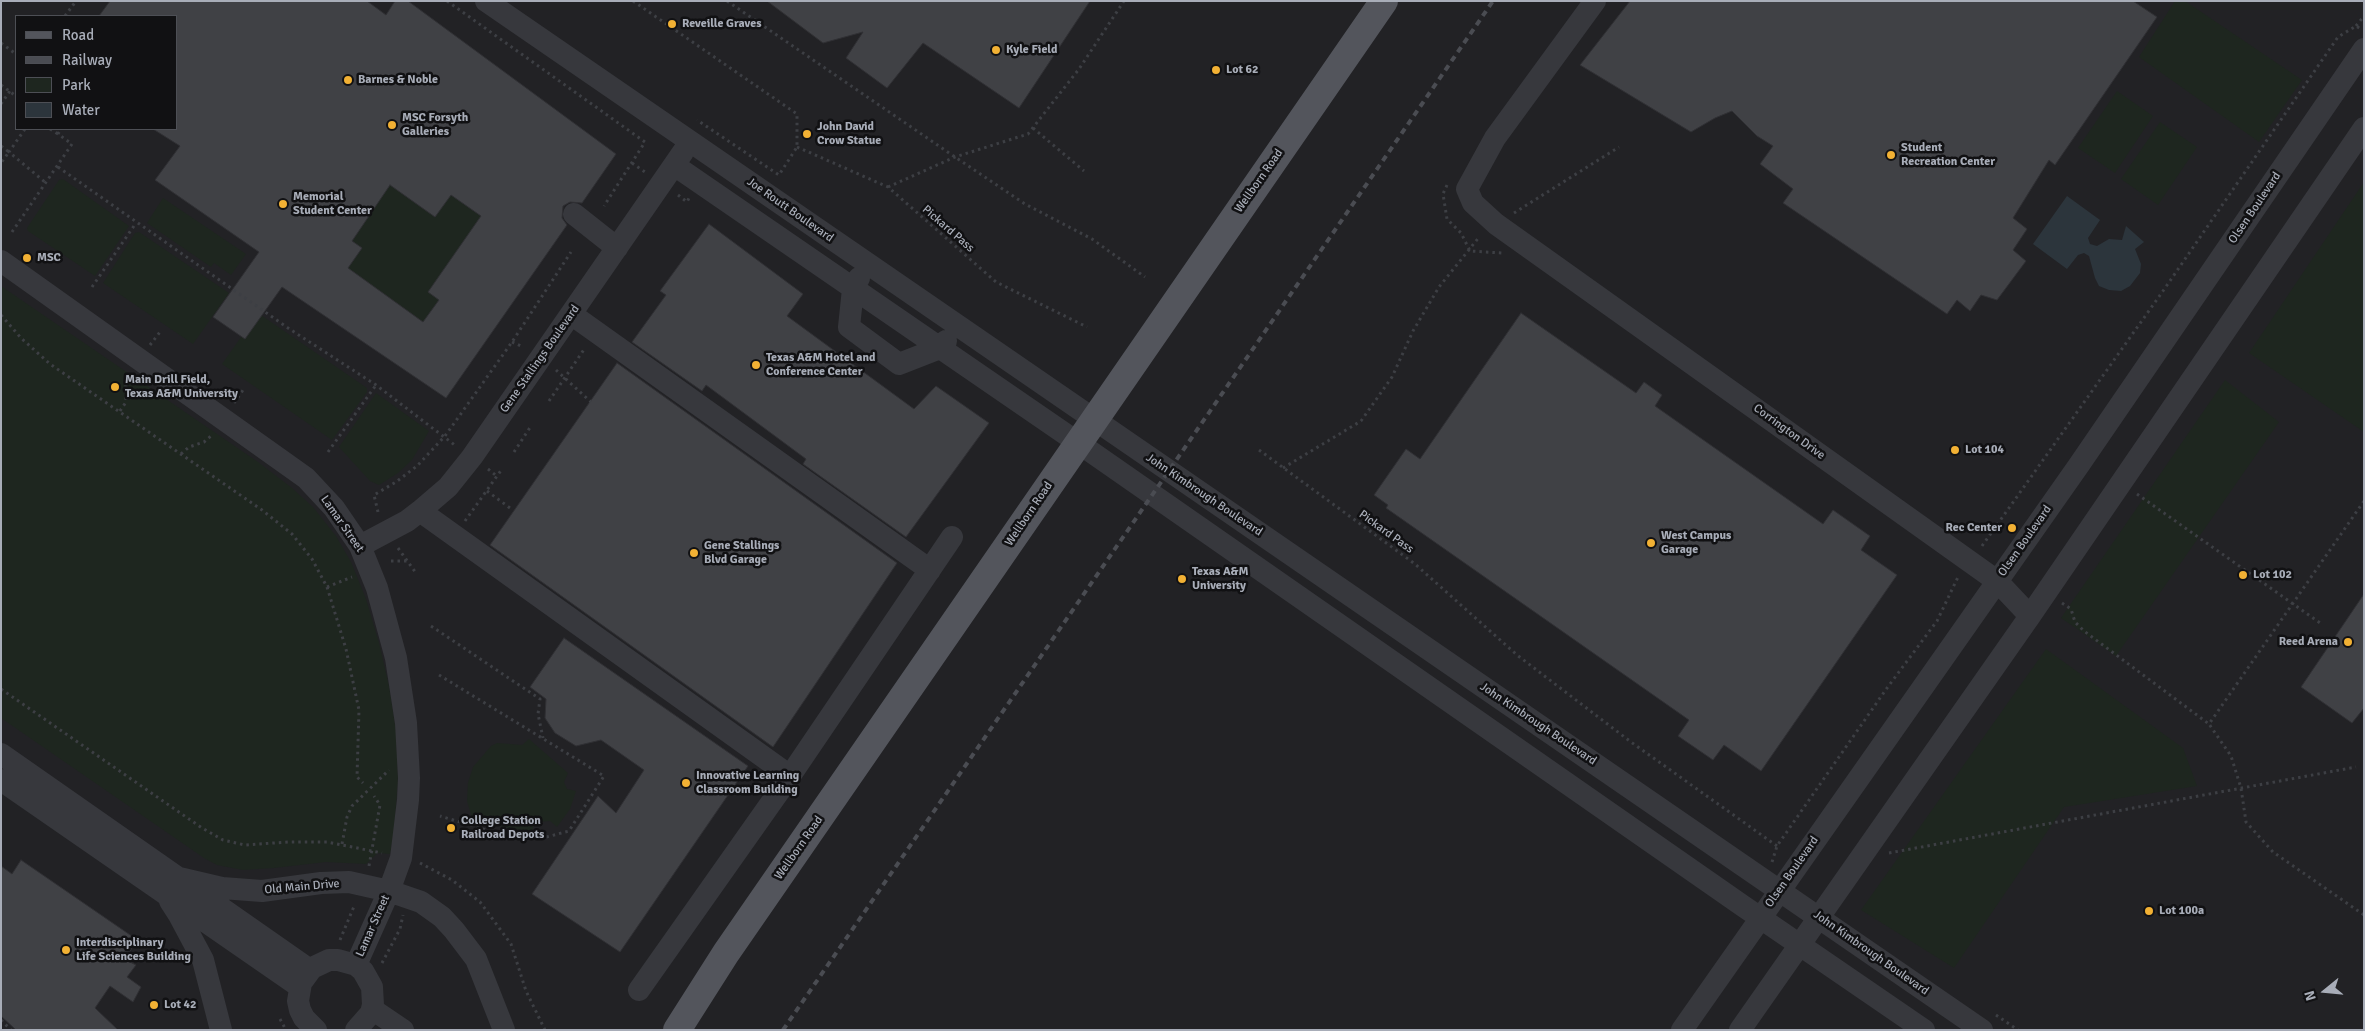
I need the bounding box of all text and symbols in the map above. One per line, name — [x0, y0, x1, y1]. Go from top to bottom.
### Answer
legend — [15, 15, 178, 130]
place label: Reveille Graves — [682, 17, 761, 31]
marker: Reveille Graves — [666, 18, 678, 30]
text: Road — [62, 26, 94, 44]
place label: Kyle Field — [1006, 43, 1057, 57]
marker: Kyle Field — [990, 44, 1002, 56]
text: Railway — [62, 51, 112, 69]
place label: Lot 62 — [1226, 63, 1259, 77]
marker: Lot 62 — [1210, 64, 1222, 76]
place label: Barnes & Noble — [358, 73, 438, 87]
marker: Barnes & Noble — [342, 74, 354, 86]
text: Park — [62, 76, 91, 94]
text: Water — [62, 101, 100, 119]
place label: MSC Forsyth Galleries — [402, 111, 468, 139]
marker: MSC Forsyth Galleries — [386, 119, 398, 131]
place label: John David Crow Statue — [817, 120, 881, 148]
marker: John David Crow Statue — [801, 128, 813, 140]
place label: Student Recreation Center — [1901, 141, 1995, 169]
street label: Wellborn Road — [1232, 146, 1286, 216]
marker: Student Recreation Center — [1885, 149, 1897, 161]
street label: Olsen Boulevard — [2226, 169, 2284, 247]
street label: Joe Routt Boulevard — [744, 175, 836, 245]
place label: Memorial Student Center — [293, 190, 372, 218]
marker: Memorial Student Center — [277, 198, 289, 210]
street label: Pickard Pass — [919, 202, 977, 256]
place label: MSC — [37, 251, 61, 265]
marker: MSC — [21, 252, 33, 264]
street label: Gene Stallings Boulevard — [497, 302, 583, 416]
place label: Texas A&M Hotel and Conference Center — [766, 351, 876, 379]
marker: Texas A&M Hotel and Conference Center — [750, 359, 762, 371]
place label: Main Drill Field, Texas A&M University — [125, 373, 238, 401]
marker: Main Drill Field, Texas A&M University — [109, 381, 121, 393]
street label: Corrington Drive — [1750, 401, 1828, 463]
place label: Lot 104 — [1965, 443, 2004, 457]
marker: Lot 104 — [1949, 444, 1961, 456]
street label: John Kimbrough Boulevard — [1143, 451, 1265, 539]
street label: Wellborn Road — [1002, 479, 1056, 549]
street label: Lamar Street — [317, 493, 367, 555]
street label: Olsen Boulevard — [1995, 503, 2055, 579]
street label: Pickard Pass — [1356, 507, 1416, 557]
place label: Rec Center — [1946, 521, 2002, 535]
marker: Rec Center — [2006, 522, 2018, 534]
place label: West Campus Garage — [1661, 529, 1731, 557]
marker: West Campus Garage — [1645, 537, 1657, 549]
place label: Gene Stallings Blvd Garage — [704, 539, 779, 567]
marker: Gene Stallings Blvd Garage — [688, 547, 700, 559]
place label: Texas A&M University — [1192, 565, 1248, 593]
place label: Lot 102 — [2253, 568, 2292, 582]
marker: Lot 102 — [2237, 569, 2249, 581]
marker: Texas A&M University — [1176, 573, 1188, 585]
place label: Reed Arena — [2279, 635, 2338, 649]
marker: Reed Arena — [2342, 636, 2354, 648]
street label: John Kimbrough Boulevard — [1477, 680, 1599, 768]
place label: Innovative Learning Classroom Building — [696, 769, 799, 797]
marker: Innovative Learning Classroom Building — [680, 777, 692, 789]
street label: Wellborn Road — [772, 813, 826, 883]
place label: College Station Railroad Depots — [461, 814, 544, 842]
marker: College Station Railroad Depots — [445, 822, 457, 834]
street label: Olsen Boulevard — [1762, 834, 1822, 910]
street label: Old Main Drive — [264, 877, 340, 897]
street label: Lamar Street — [353, 893, 393, 959]
place label: Lot 100a — [2159, 904, 2204, 918]
marker: Lot 100a — [2143, 905, 2155, 917]
street label: John Kimbrough Boulevard — [1810, 908, 1932, 998]
place label: Interdisciplinary Life Sciences Building — [76, 936, 191, 964]
marker: Interdisciplinary Life Sciences Building — [60, 944, 72, 956]
north arrow — [2300, 966, 2350, 1016]
text: N — [2301, 988, 2320, 1003]
place label: Lot 42 — [164, 998, 197, 1012]
marker: Lot 42 — [148, 999, 160, 1011]

